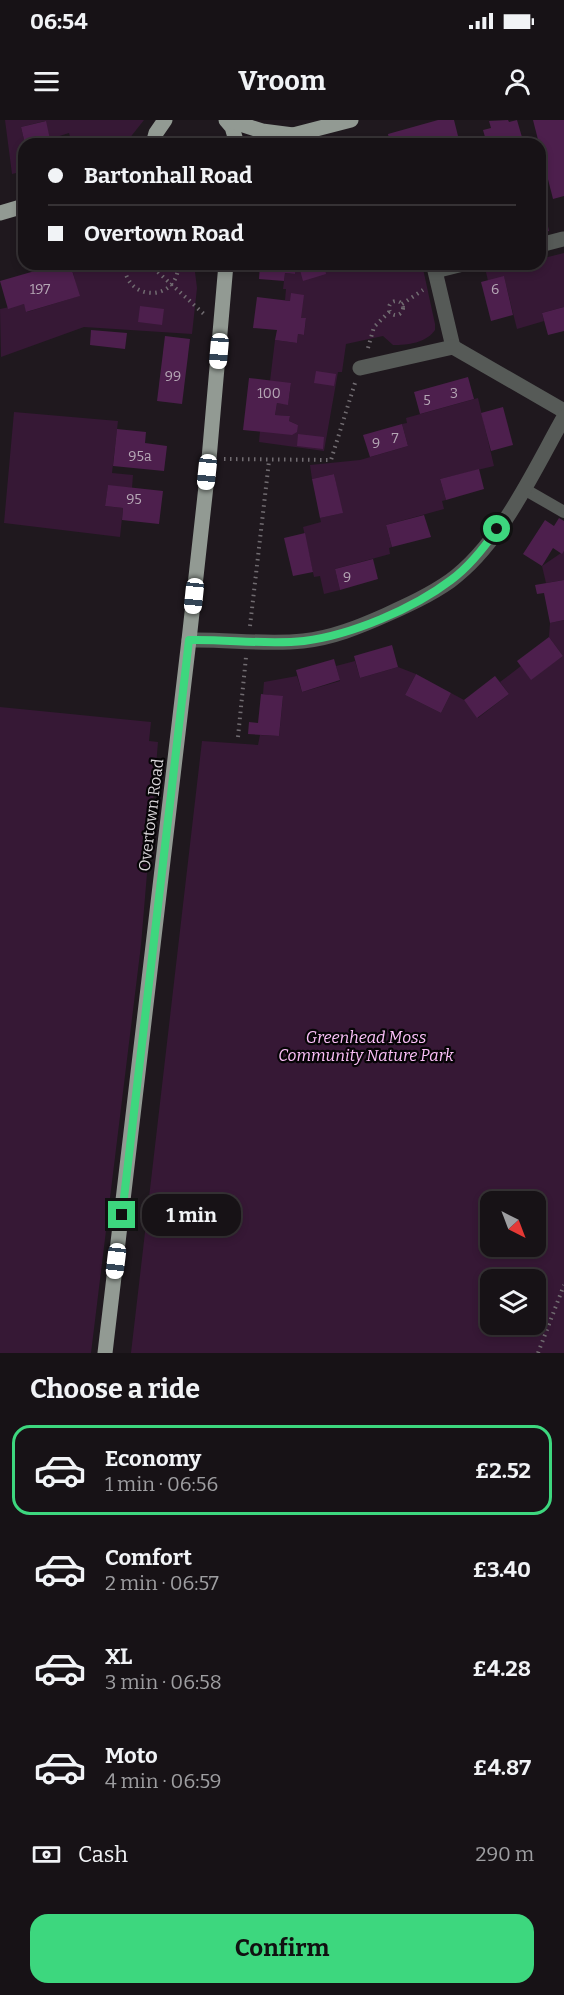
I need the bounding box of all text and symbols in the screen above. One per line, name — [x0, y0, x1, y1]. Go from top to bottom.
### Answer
text: 06:54 — [30, 8, 88, 35]
icon: menu — [30, 65, 63, 98]
text: Vroom — [238, 65, 326, 97]
icon: person — [501, 65, 534, 98]
text: Bartonhall Road — [84, 162, 252, 189]
text: Overtown Road — [84, 220, 244, 247]
house number: 197 — [30, 281, 50, 298]
house number: 6 — [491, 281, 499, 298]
car — [208, 332, 230, 370]
house number: 99 — [165, 368, 181, 385]
house number: 100 — [257, 385, 281, 402]
house number: 3 — [450, 385, 458, 402]
house number: 5 — [423, 392, 431, 409]
house number: 7 — [391, 430, 399, 447]
house number: 9 — [372, 435, 380, 452]
house number: 95a — [128, 448, 152, 465]
car — [196, 453, 218, 491]
house number: 95 — [126, 491, 142, 508]
route start — [483, 515, 510, 542]
house number: 9 — [343, 569, 351, 586]
car — [183, 577, 205, 615]
street label: Overtown Road — [135, 757, 167, 873]
park label: Greenhead Moss Community Nature Park — [278, 1028, 454, 1065]
north arrow — [480, 1191, 546, 1257]
map controls — [480, 1191, 546, 1335]
callout: 1 min — [143, 1194, 242, 1236]
route end — [108, 1201, 135, 1228]
text: 1 min — [166, 1203, 217, 1227]
car — [105, 1242, 127, 1280]
button: layers — [480, 1269, 546, 1335]
text: Choose a ride — [30, 1373, 200, 1405]
icon: car — [33, 1443, 87, 1497]
text: Economy — [105, 1445, 201, 1472]
text: £2.52 — [475, 1457, 531, 1484]
text: 1 min · 06:56 — [105, 1472, 218, 1496]
icon: car — [33, 1542, 87, 1596]
text: Comfort — [105, 1544, 192, 1571]
text: £3.40 — [473, 1556, 531, 1583]
text: 2 min · 06:57 — [105, 1571, 219, 1595]
icon: car — [33, 1641, 87, 1695]
text: XL — [105, 1643, 132, 1670]
text: £4.28 — [472, 1655, 531, 1682]
text: 3 min · 06:58 — [105, 1670, 222, 1694]
icon: car — [33, 1740, 87, 1794]
text: Moto — [105, 1742, 158, 1769]
text: £4.87 — [473, 1754, 531, 1781]
text: 4 min · 06:59 — [105, 1769, 222, 1793]
icon: cash — [30, 1838, 63, 1871]
text: Cash — [78, 1841, 128, 1868]
text: 290 m — [476, 1842, 534, 1866]
button: Confirm — [30, 1914, 534, 1983]

